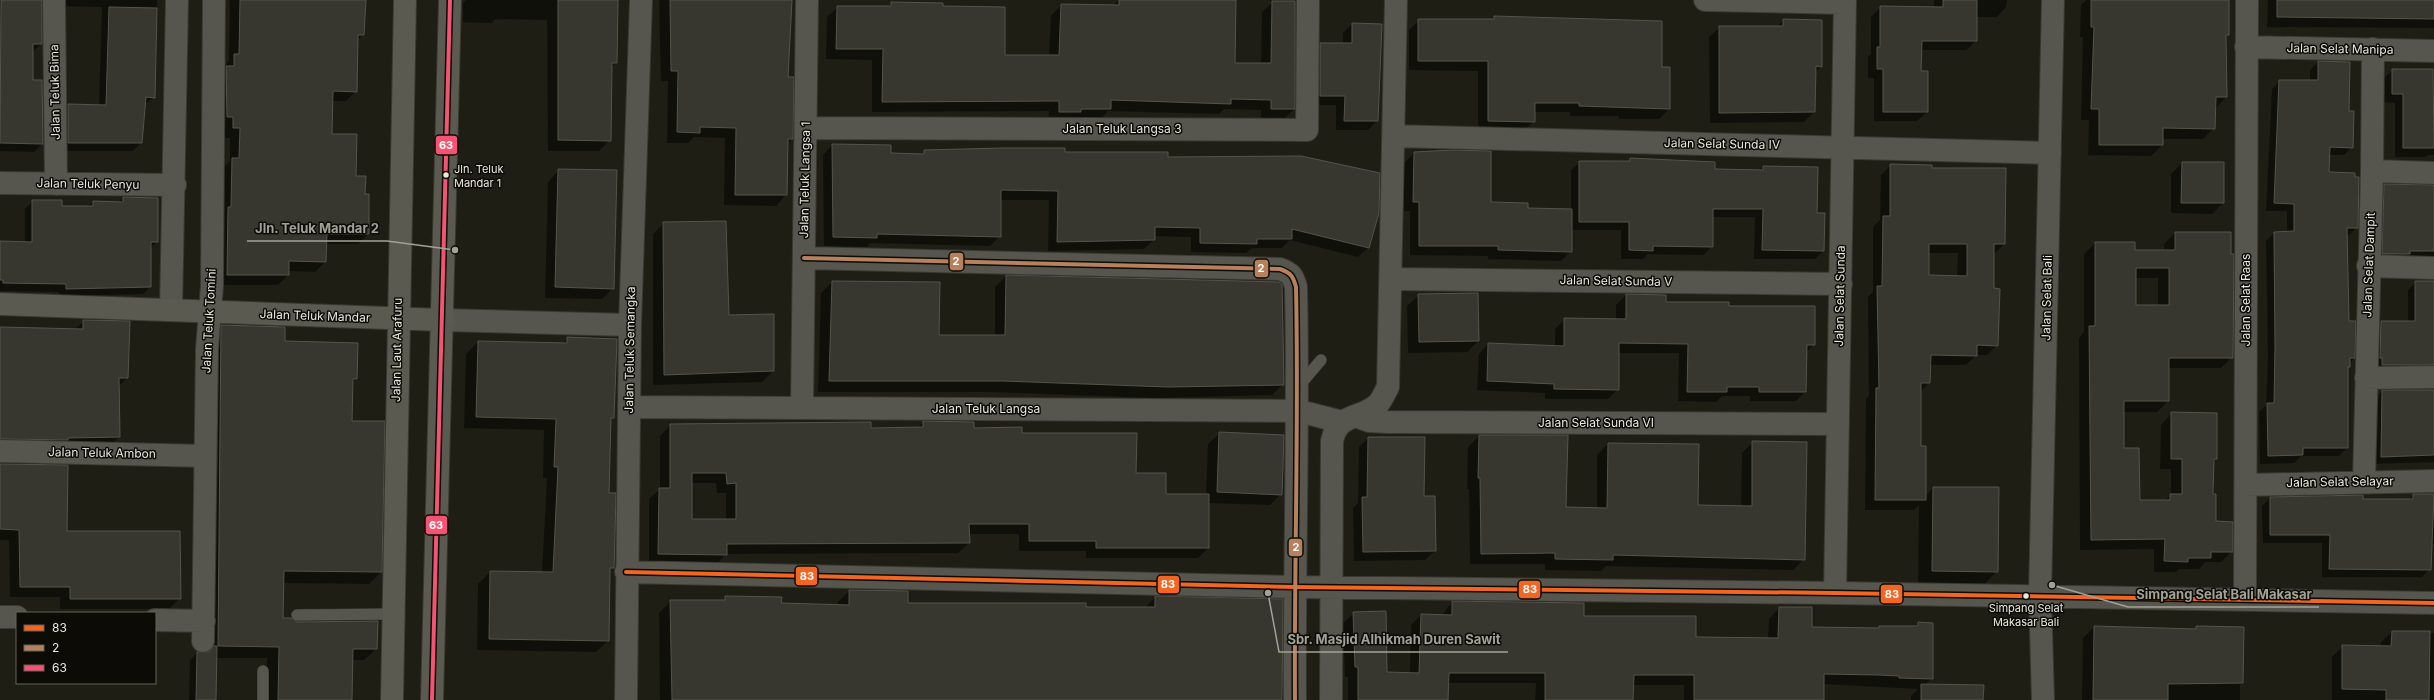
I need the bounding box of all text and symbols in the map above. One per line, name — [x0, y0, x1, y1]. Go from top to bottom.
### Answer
street label: Jalan Selat Manipa — [2286, 40, 2394, 57]
street label: Jalan Teluk Bima — [46, 44, 63, 140]
street label: Jalan Teluk Langsa 1 — [796, 121, 813, 238]
street label: Jalan Teluk Langsa 3 — [1062, 121, 1182, 136]
line badge: 63 — [435, 135, 458, 155]
street label: Jalan Selat Sunda IV — [1664, 135, 1780, 152]
text: 63 — [439, 138, 453, 152]
place label: Jln. Teluk Mandar 1 — [454, 162, 504, 190]
marker: Jln. Teluk Mandar 1 — [441, 170, 451, 180]
street label: Jalan Teluk Penyu — [36, 175, 140, 192]
street label: Jalan Selat Dampit — [2359, 212, 2378, 318]
callout: Jln. Teluk Mandar 2 — [247, 216, 387, 241]
text: Jln. Teluk Mandar 2 — [255, 220, 379, 236]
street label: Jalan Selat Sunda — [1831, 245, 1848, 347]
line badge: 2 — [949, 252, 964, 271]
text: 2 — [953, 254, 960, 268]
street label: Jalan Selat Raas — [2238, 254, 2253, 346]
street label: Jalan Selat Bali — [2038, 255, 2055, 341]
line badge: 2 — [1254, 259, 1269, 278]
text: 2 — [1258, 261, 1265, 275]
street label: Jalan Teluk Tomini — [198, 268, 219, 374]
street label: Jalan Selat Sunda V — [1559, 272, 1673, 289]
street label: Jalan Teluk Semangka — [621, 286, 638, 414]
street label: Jalan Laut Arafuru — [388, 298, 405, 402]
street label: Jalan Teluk Mandar — [259, 306, 371, 325]
street label: Jalan Teluk Langsa — [932, 401, 1040, 416]
street label: Jalan Selat Sunda VI — [1538, 415, 1654, 430]
street label: Jalan Teluk Ambon — [48, 444, 156, 461]
street label: Jalan Selat Selayar — [2286, 473, 2394, 490]
line badge: 63 — [425, 515, 448, 535]
text: 63 — [429, 518, 443, 532]
line badge: 2 — [1288, 538, 1303, 557]
text: 2 — [1293, 540, 1300, 554]
line badge: 83 — [795, 566, 818, 586]
text: 83 — [800, 569, 814, 583]
line badge: 83 — [1157, 575, 1180, 594]
text: 83 — [1161, 577, 1175, 591]
line badge: 83 — [1518, 580, 1541, 599]
text: 83 — [1523, 582, 1537, 596]
callout: Simpang Selat Bali Makasar — [2128, 582, 2319, 607]
line badge: 83 — [1880, 584, 1903, 604]
text: Simpang Selat Bali Makasar — [2136, 586, 2312, 602]
text: 83 — [1885, 587, 1899, 601]
marker: Simpang Selat Makasar Bali — [2021, 591, 2031, 601]
place label: Simpang Selat Makasar Bali — [1989, 601, 2064, 629]
legend — [16, 612, 156, 684]
text: 83 — [52, 620, 67, 635]
callout: Sbr. Masjid Alhikmah Duren Sawit — [1279, 627, 1508, 652]
text: Sbr. Masjid Alhikmah Duren Sawit — [1287, 631, 1501, 647]
text: 2 — [52, 640, 59, 655]
text: 63 — [52, 660, 67, 675]

